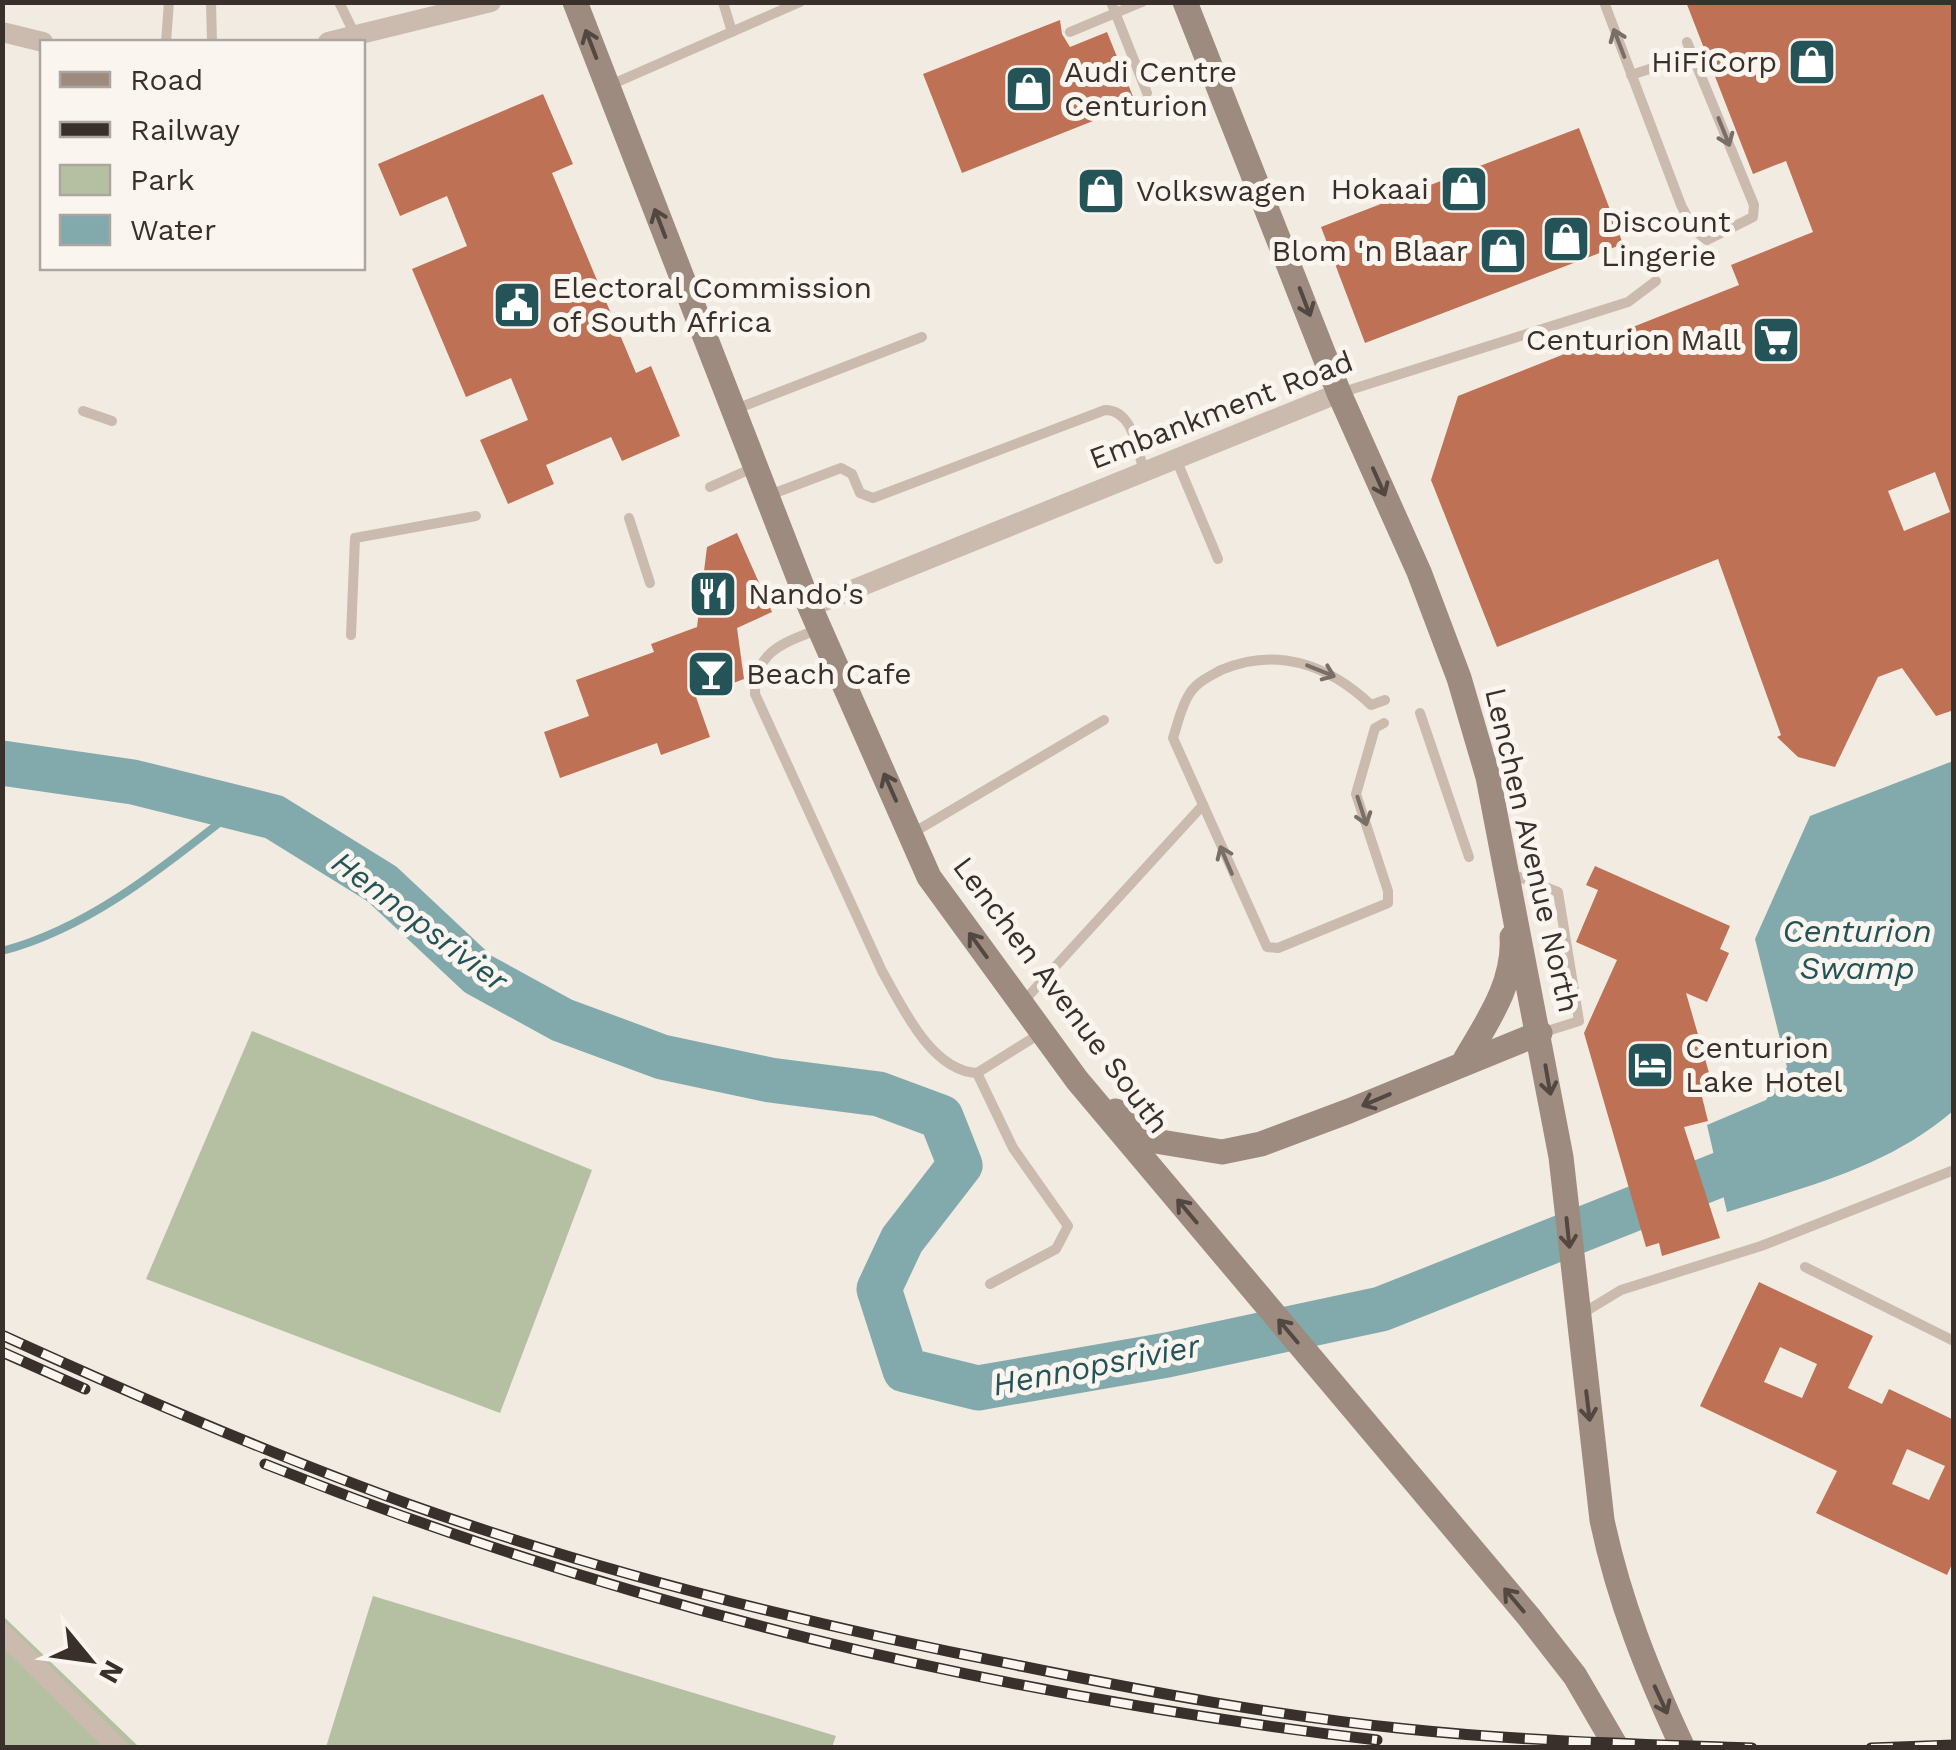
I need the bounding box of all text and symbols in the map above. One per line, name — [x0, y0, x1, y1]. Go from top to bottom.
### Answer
one-way arrow — [1609, 28, 1627, 59]
one-way arrow — [581, 30, 599, 61]
shop icon: HiFiCorp — [1786, 36, 1838, 88]
legend — [40, 40, 365, 270]
place label: HiFiCorp — [1651, 44, 1777, 79]
place label: Audi Centre Centurion — [1064, 54, 1237, 123]
text: Road — [130, 62, 203, 97]
shop icon: Audi Centre Centurion — [1003, 63, 1055, 115]
text: Railway — [130, 112, 240, 147]
one-way arrow — [1716, 116, 1734, 147]
text: Park — [130, 162, 195, 197]
shop icon: Hokaai — [1438, 163, 1490, 215]
shop icon: Volkswagen — [1075, 165, 1127, 217]
place label: Hokaai — [1331, 171, 1429, 206]
place label: Volkswagen — [1136, 173, 1306, 208]
place label: Discount Lingerie — [1601, 204, 1731, 273]
one-way arrow — [650, 208, 668, 239]
text: Water — [130, 212, 216, 247]
shop icon: Discount Lingerie — [1540, 213, 1592, 265]
shop icon: Blom 'n Blaar — [1477, 225, 1529, 277]
place label: Blom 'n Blaar — [1272, 233, 1468, 268]
place label: Electoral Commission of South Africa — [552, 270, 872, 339]
public building icon: Electoral Commission of South Africa — [491, 279, 543, 331]
one-way arrow — [1297, 287, 1315, 317]
supermarket icon: Centurion Mall — [1750, 314, 1802, 366]
place label: Centurion Mall — [1526, 322, 1741, 357]
street label: Embankment Road — [1084, 343, 1358, 476]
one-way arrow — [1371, 466, 1389, 497]
restaurant icon: Nando's — [687, 568, 739, 620]
place label: Nando's — [748, 576, 864, 611]
bar icon: Beach Cafe — [685, 648, 737, 700]
place label: Beach Cafe — [746, 656, 912, 691]
one-way arrow — [1305, 663, 1336, 681]
street label: Lenchen Avenue North — [1478, 684, 1587, 1016]
one-way arrow — [880, 772, 898, 803]
one-way arrow — [1354, 794, 1372, 826]
water label: Hennopsrivier — [325, 843, 516, 1000]
one-way arrow — [1216, 845, 1234, 876]
street label: Lenchen Avenue South — [946, 850, 1177, 1140]
water label: Centurion Swamp — [1782, 912, 1932, 987]
one-way arrow — [968, 931, 989, 959]
place label: Centurion Lake Hotel — [1685, 1030, 1843, 1099]
hotel icon: Centurion Lake Hotel — [1624, 1039, 1676, 1091]
one-way arrow — [1539, 1063, 1558, 1096]
one-way arrow — [1361, 1092, 1391, 1110]
one-way arrow — [1176, 1198, 1198, 1224]
one-way arrow — [1559, 1217, 1578, 1249]
one-way arrow — [1278, 1319, 1300, 1345]
water label: Hennopsrivier — [989, 1326, 1204, 1404]
one-way arrow — [1579, 1389, 1598, 1422]
one-way arrow — [1504, 1587, 1526, 1613]
north arrow — [40, 1610, 140, 1710]
text: N — [92, 1655, 131, 1689]
one-way arrow — [1653, 1684, 1671, 1715]

